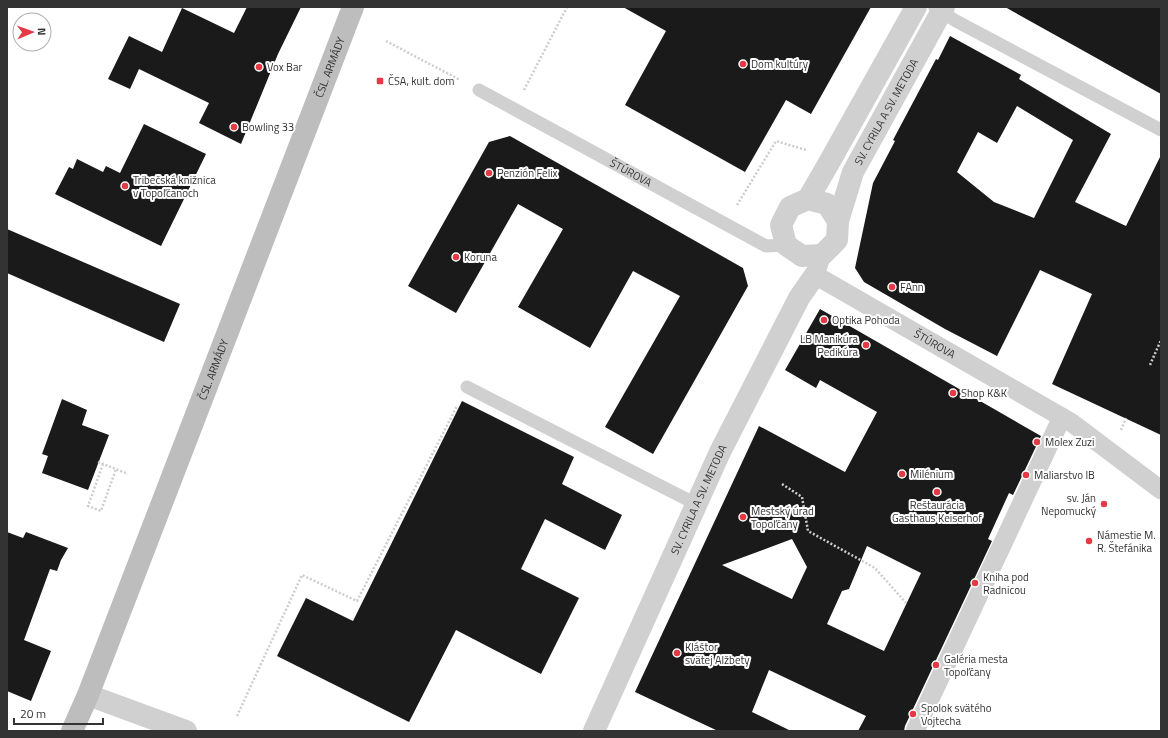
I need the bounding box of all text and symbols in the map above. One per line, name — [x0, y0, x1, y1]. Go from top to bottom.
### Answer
north arrow — [12, 12, 52, 52]
text: N — [34, 28, 50, 36]
street label: ČSL. ARMÁDY — [311, 35, 349, 100]
street label: SV. CYRILA A SV. METODA — [850, 55, 922, 168]
place label: Dom kultúry — [751, 56, 809, 72]
place label: Vox Bar — [267, 59, 302, 75]
marker: Dom kultúry — [738, 59, 748, 69]
marker: Vox Bar — [254, 62, 264, 72]
place label: ČSA, kult. dom — [388, 73, 454, 89]
marker: ČSA, kult. dom — [375, 76, 385, 86]
place label: Bowling 33 — [242, 119, 294, 135]
marker: Bowling 33 — [229, 122, 239, 132]
street label: ŠTÚROVA — [607, 155, 655, 191]
place label: Penzión Felix — [497, 165, 558, 181]
marker: Penzión Felix — [484, 168, 494, 178]
place label: Tribečská knižnica v Topoľčanoch — [133, 172, 216, 201]
marker: Tribečská knižnica v Topoľčanoch — [120, 181, 130, 191]
place label: Koruna — [464, 249, 497, 265]
marker: Koruna — [451, 252, 461, 262]
place label: FAnn — [900, 279, 924, 295]
marker: FAnn — [887, 282, 897, 292]
place label: Optika Pohoda — [832, 312, 900, 328]
marker: Optika Pohoda — [819, 315, 829, 325]
street label: ŠTÚROVA — [911, 326, 959, 362]
place label: LB Manikúra Pedikúra — [800, 331, 858, 360]
street label: ČSL. ARMÁDY — [194, 337, 232, 402]
marker: LB Manikúra Pedikúra — [861, 340, 871, 350]
place label: Shop K&K — [961, 385, 1008, 401]
marker: Shop K&K — [948, 388, 958, 398]
place label: Molex Zuzi — [1045, 434, 1094, 450]
marker: Molex Zuzi — [1032, 437, 1042, 447]
street label: SV. CYRILA A SV. METODA — [667, 441, 731, 557]
place label: Milénium — [910, 466, 953, 482]
place label: Maliarstvo IB — [1034, 467, 1095, 483]
marker: Milénium — [897, 469, 907, 479]
marker: Maliarstvo IB — [1021, 470, 1031, 480]
marker: Reštaurácia Gasthaus Keiserhof — [932, 487, 942, 497]
place label: sv. Ján Nepomucký — [1041, 490, 1097, 519]
place label: Reštaurácia Gasthaus Keiserhof — [892, 497, 982, 526]
marker: sv. Ján Nepomucký — [1099, 499, 1109, 509]
place label: Mestský úrad Topoľčany — [751, 503, 814, 532]
marker: Mestský úrad Topoľčany — [738, 512, 748, 522]
place label: Námestie M. R. Štefánika — [1097, 527, 1156, 556]
marker: Námestie M. R. Štefánika — [1084, 536, 1094, 546]
place label: Kniha pod Radnicou — [983, 569, 1029, 598]
marker: Kniha pod Radnicou — [970, 578, 980, 588]
place label: Kláštor svätej Alžbety — [685, 639, 750, 668]
marker: Kláštor svätej Alžbety — [672, 648, 682, 658]
place label: Galéria mesta Topoľčany — [944, 651, 1008, 680]
marker: Galéria mesta Topoľčany — [931, 660, 941, 670]
scale bar — [14, 700, 103, 726]
place label: Spolok svätého Vojtecha — [921, 700, 992, 729]
text: 20 m — [20, 704, 46, 723]
marker: Spolok svätého Vojtecha — [908, 709, 918, 719]

